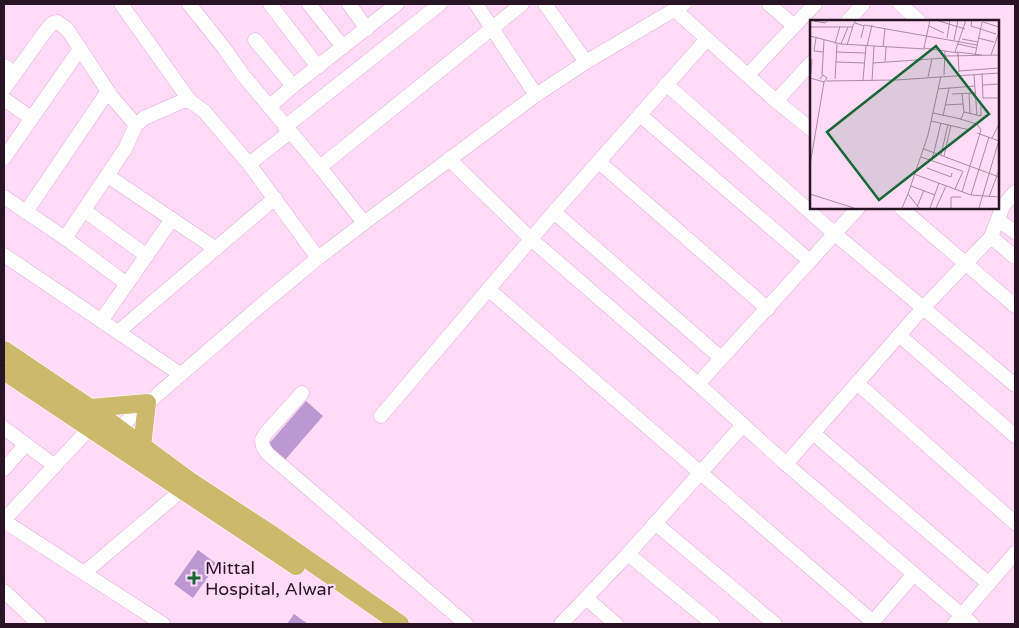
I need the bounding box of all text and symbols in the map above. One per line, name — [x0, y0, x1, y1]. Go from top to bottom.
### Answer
inset map — [810, 20, 999, 209]
place label: Mittal Hospital, Alwar — [205, 557, 334, 600]
marker: Mittal Hospital, Alwar — [187, 571, 201, 585]

